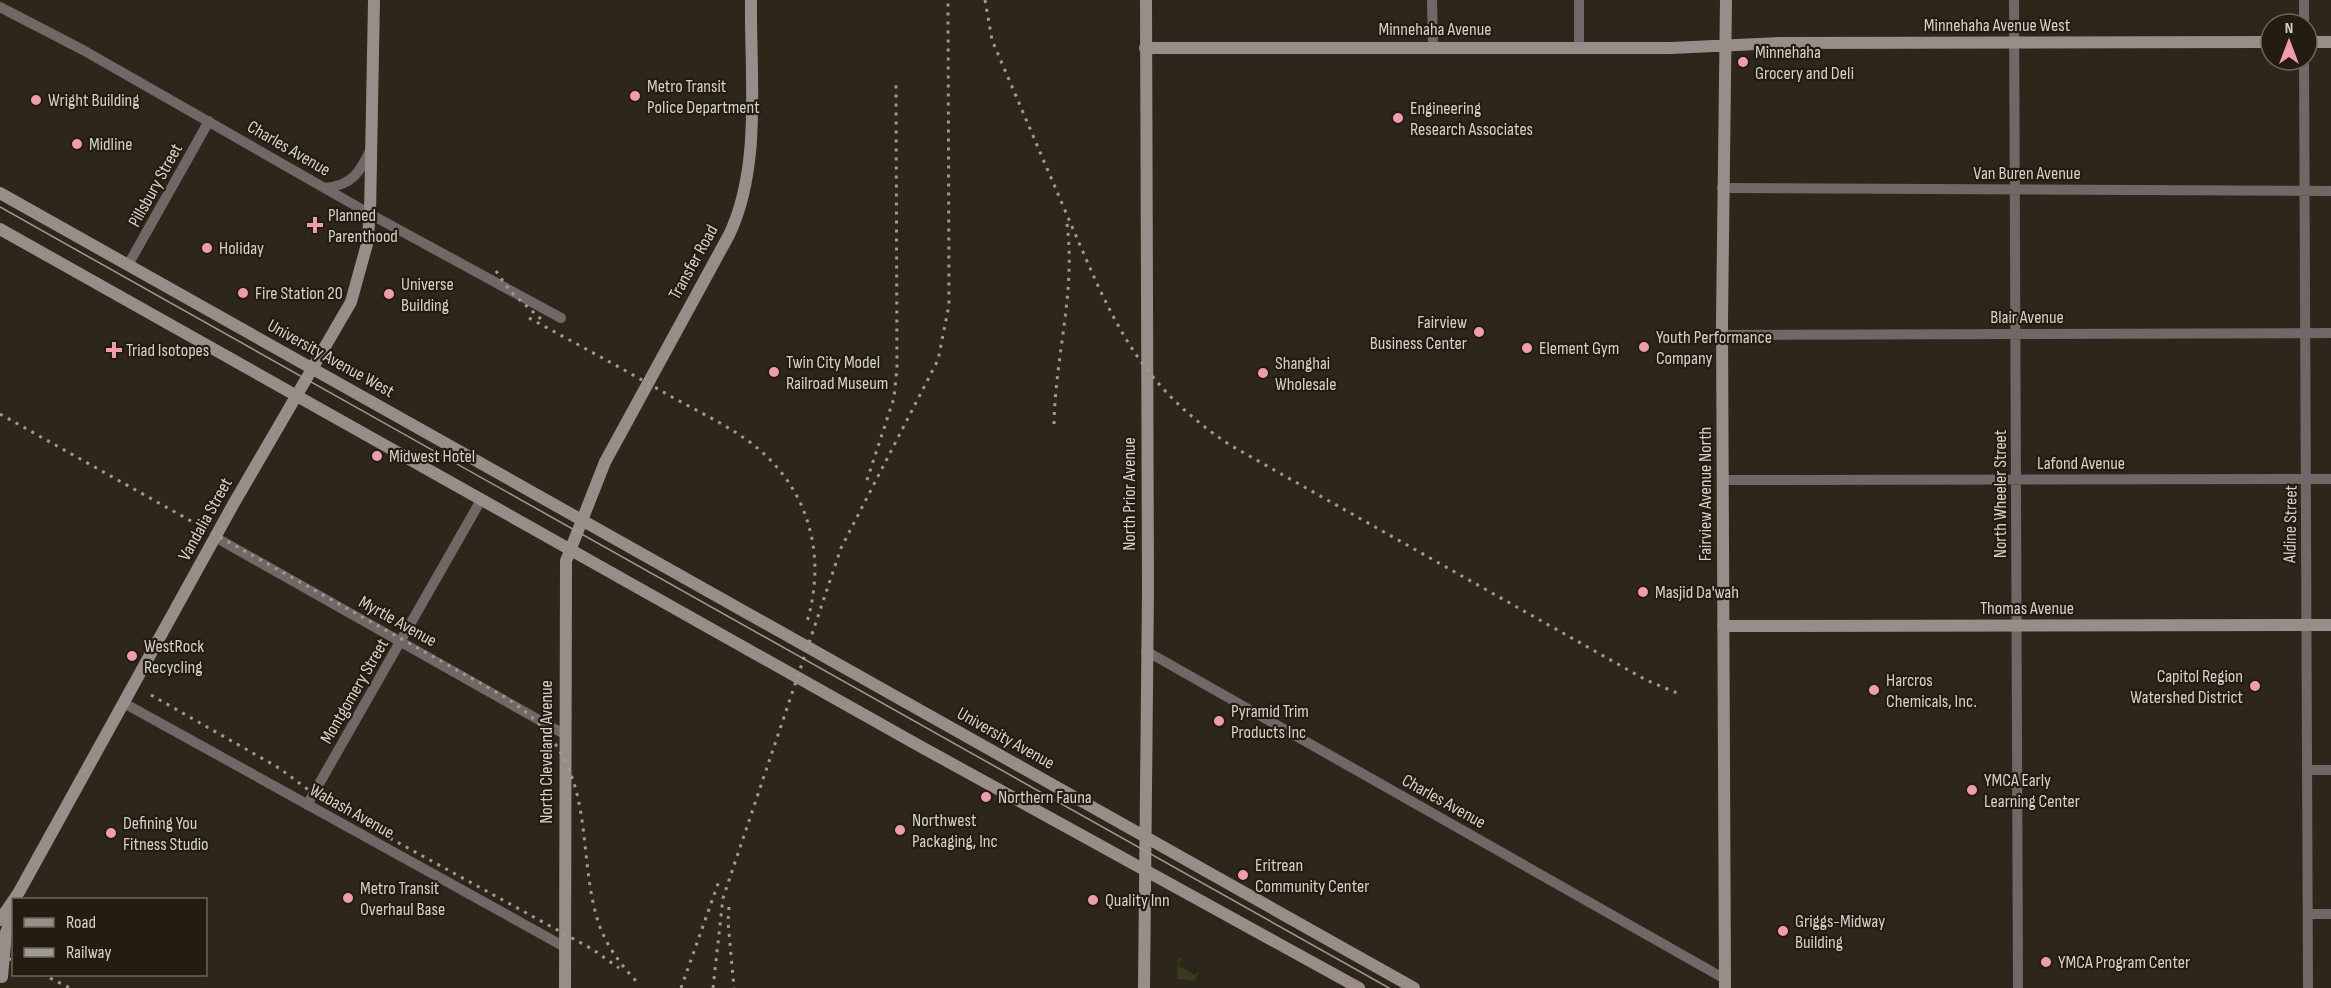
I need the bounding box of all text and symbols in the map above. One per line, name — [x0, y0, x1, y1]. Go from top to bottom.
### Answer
north arrow — [2259, 12, 2319, 72]
street label: Minnehaha Avenue West — [1924, 15, 2071, 36]
street label: Minnehaha Avenue — [1379, 19, 1491, 40]
text: N — [2285, 19, 2293, 38]
place label: Minnehaha Grocery and Deli — [1755, 42, 1854, 84]
marker: Minnehaha Grocery and Deli — [1736, 55, 1750, 69]
place label: Metro Transit Police Department — [647, 76, 760, 118]
marker: Metro Transit Police Department — [628, 89, 642, 103]
place label: Wright Building — [48, 90, 139, 111]
marker: Wright Building — [29, 93, 43, 107]
place label: Engineering Research Associates — [1410, 98, 1533, 140]
marker: Engineering Research Associates — [1391, 111, 1405, 125]
street label: Charles Avenue — [243, 116, 334, 181]
place label: Midline — [89, 134, 133, 155]
marker: Midline — [70, 137, 84, 151]
street label: Pillsbury Street — [124, 139, 187, 231]
street label: Van Buren Avenue — [1973, 163, 2081, 184]
place label: Planned Parenthood — [328, 205, 398, 247]
marker: Planned Parenthood — [306, 216, 324, 234]
street label: Transfer Road — [664, 221, 723, 303]
place label: Holiday — [219, 238, 264, 259]
marker: Holiday — [200, 241, 214, 255]
place label: Universe Building — [401, 274, 454, 316]
place label: Fire Station 20 — [255, 283, 343, 304]
marker: Fire Station 20 — [236, 286, 250, 300]
marker: Universe Building — [382, 287, 396, 301]
street label: Blair Avenue — [1990, 307, 2064, 328]
place label: Fairview Business Center — [1370, 312, 1467, 354]
street label: University Avenue West — [264, 315, 398, 402]
marker: Fairview Business Center — [1472, 325, 1486, 339]
place label: Youth Performance Company — [1656, 327, 1772, 369]
place label: Element Gym — [1539, 338, 1619, 359]
place label: Triad Isotopes — [126, 340, 209, 361]
marker: Youth Performance Company — [1637, 340, 1651, 354]
marker: Element Gym — [1520, 341, 1534, 355]
marker: Triad Isotopes — [107, 343, 121, 357]
place label: Twin City Model Railroad Museum — [786, 352, 888, 394]
place label: Shanghai Wholesale — [1275, 353, 1336, 395]
marker: Twin City Model Railroad Museum — [767, 365, 781, 379]
marker: Shanghai Wholesale — [1256, 366, 1270, 380]
street label: Fairview Avenue North — [1695, 427, 1716, 561]
street label: North Wheeler Street — [1990, 429, 2011, 558]
street label: North Prior Avenue — [1119, 437, 1140, 551]
place label: Midwest Hotel — [389, 446, 475, 467]
marker: Midwest Hotel — [370, 449, 384, 463]
street label: Lafond Avenue — [2037, 453, 2125, 474]
street label: Vandalia Street — [174, 474, 237, 564]
street label: Aldine Street — [2279, 484, 2302, 564]
place label: Masjid Da'wah — [1655, 582, 1739, 603]
marker: Masjid Da'wah — [1636, 585, 1650, 599]
street label: Myrtle Avenue — [355, 591, 440, 651]
street label: Thomas Avenue — [1980, 598, 2074, 619]
street label: Montgomery Street — [316, 634, 393, 748]
place label: WestRock Recycling — [144, 636, 204, 678]
marker: WestRock Recycling — [125, 649, 139, 663]
place label: Capitol Region Watershed District — [2130, 666, 2243, 708]
place label: Harcros Chemicals, Inc. — [1886, 670, 1977, 712]
marker: Capitol Region Watershed District — [2248, 679, 2262, 693]
street label: North Cleveland Avenue — [536, 680, 557, 824]
marker: Harcros Chemicals, Inc. — [1867, 683, 1881, 697]
place label: Pyramid Trim Products Inc — [1231, 701, 1309, 743]
street label: University Avenue — [953, 703, 1058, 774]
marker: Pyramid Trim Products Inc — [1212, 714, 1226, 728]
street label: Charles Avenue — [1398, 770, 1489, 833]
place label: YMCA Early Learning Center — [1984, 770, 2080, 812]
street label: Wabash Avenue — [306, 780, 398, 843]
marker: YMCA Early Learning Center — [1965, 783, 1979, 797]
place label: Northern Fauna — [998, 787, 1092, 808]
marker: Northern Fauna — [979, 790, 993, 804]
place label: Northwest Packaging, Inc — [912, 810, 998, 852]
place label: Defining You Fitness Studio — [123, 813, 209, 855]
marker: Northwest Packaging, Inc — [893, 823, 907, 837]
marker: Defining You Fitness Studio — [104, 826, 118, 840]
place label: Eritrean Community Center — [1255, 855, 1369, 897]
marker: Eritrean Community Center — [1236, 868, 1250, 882]
place label: Metro Transit Overhaul Base — [360, 878, 445, 920]
place label: Quality Inn — [1105, 890, 1170, 911]
marker: Metro Transit Overhaul Base — [341, 891, 355, 905]
marker: Quality Inn — [1086, 893, 1100, 907]
legend — [12, 898, 207, 976]
place label: Griggs-Midway Building — [1795, 911, 1885, 953]
text: Road — [66, 912, 96, 933]
marker: Griggs-Midway Building — [1776, 924, 1790, 938]
text: Railway — [66, 942, 111, 963]
place label: YMCA Program Center — [2058, 952, 2190, 973]
marker: YMCA Program Center — [2039, 955, 2053, 969]

